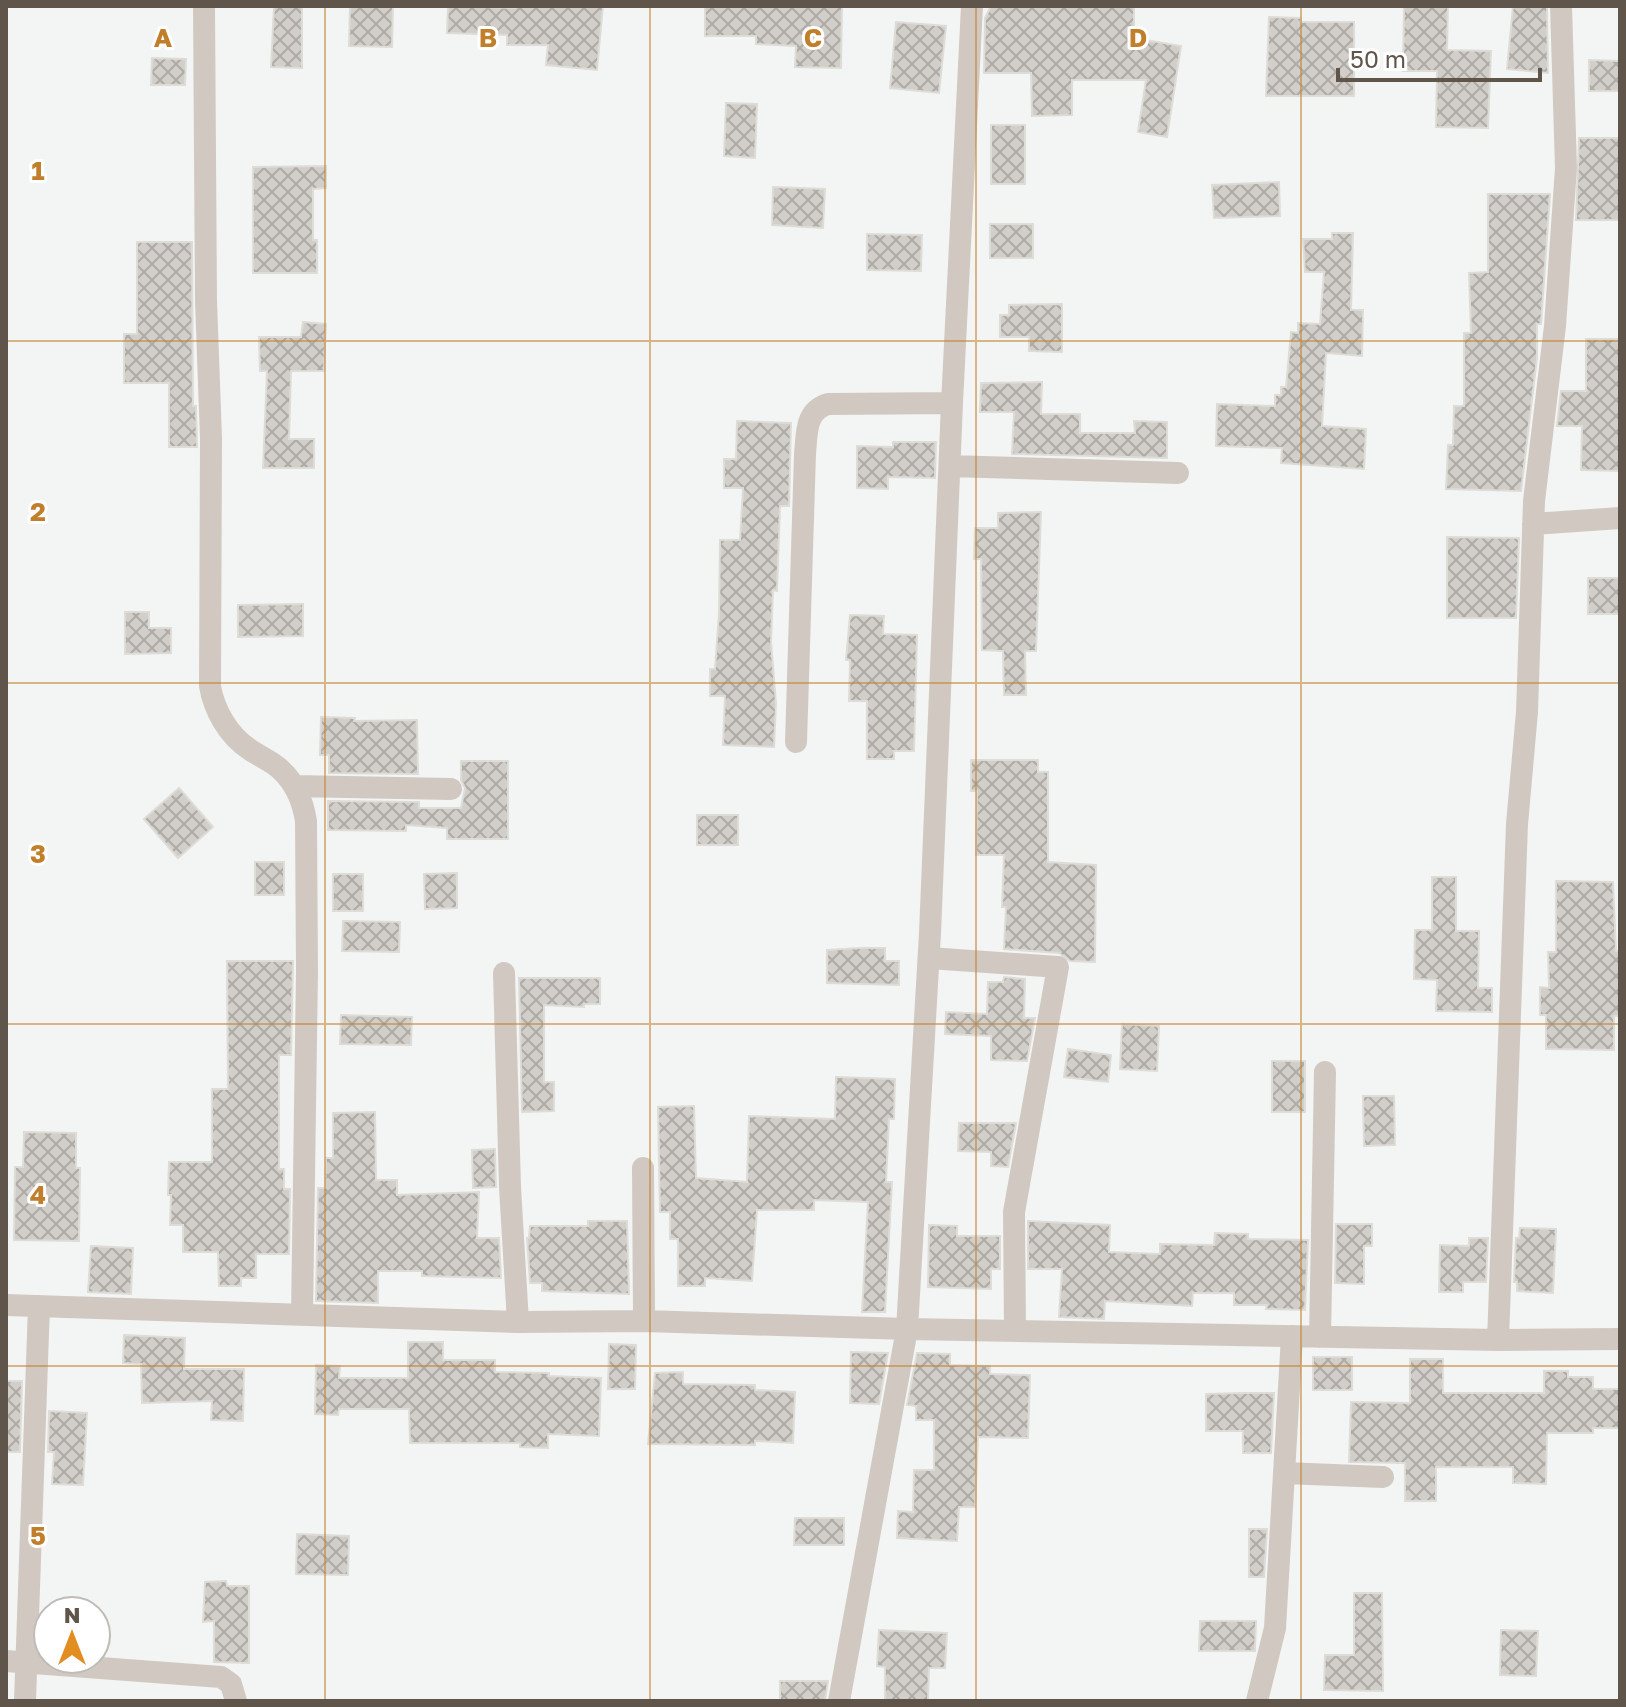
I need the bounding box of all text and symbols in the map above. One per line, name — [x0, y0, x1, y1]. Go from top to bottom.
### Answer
text: A — [154, 22, 173, 53]
text: B — [479, 22, 497, 53]
text: C — [804, 22, 822, 53]
text: D — [1129, 22, 1147, 53]
scale bar — [1338, 32, 1540, 82]
text: 50 m — [1350, 44, 1406, 73]
text: 1 — [31, 155, 45, 186]
text: 2 — [30, 496, 46, 527]
text: 3 — [30, 838, 46, 869]
text: 4 — [30, 1179, 46, 1210]
text: 5 — [30, 1520, 46, 1551]
north arrow — [32, 1595, 112, 1675]
text: N — [64, 1601, 80, 1628]

